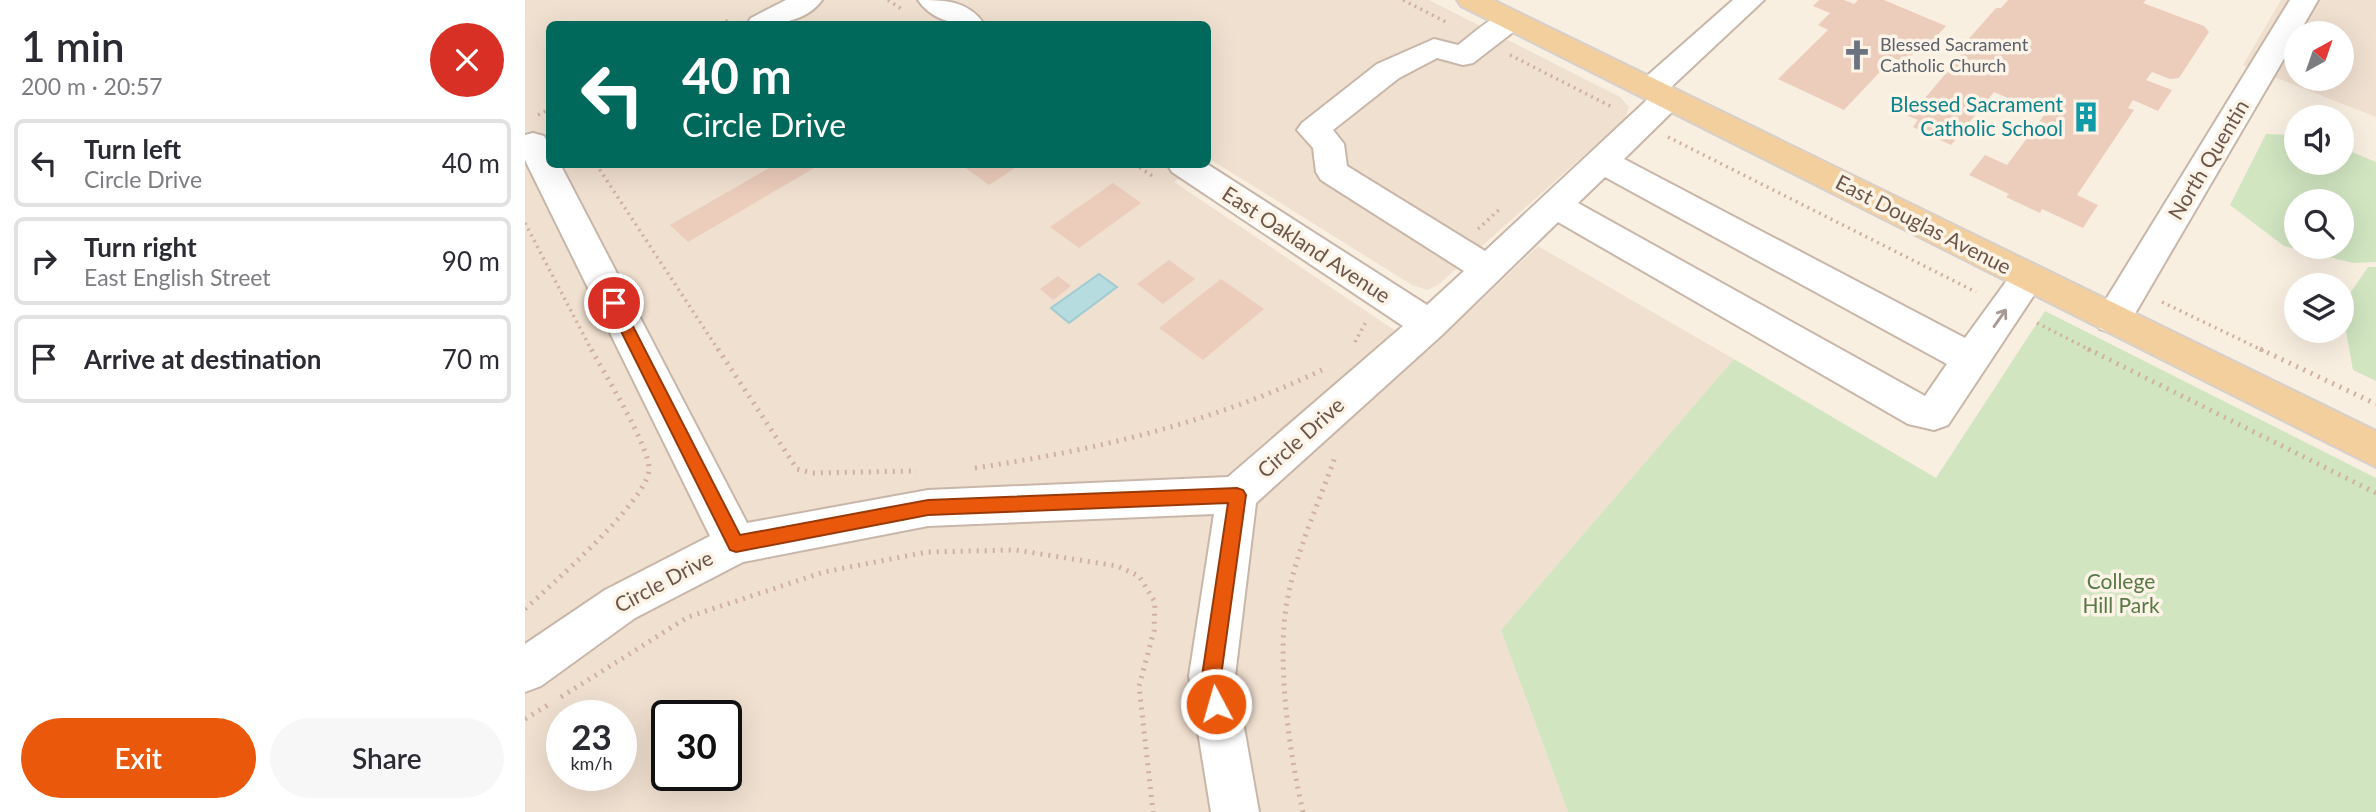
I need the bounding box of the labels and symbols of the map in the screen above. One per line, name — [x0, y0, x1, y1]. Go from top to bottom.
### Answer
north arrow — [2284, 21, 2354, 91]
place label: Blessed Sacrament Catholic Church — [1880, 33, 2029, 76]
church icon: Blessed Sacrament Catholic Church — [1840, 38, 1874, 72]
place label: Blessed Sacrament Catholic School — [1890, 91, 2063, 140]
street label: North Quentin — [2162, 95, 2253, 224]
building icon: Blessed Sacrament Catholic School — [2069, 100, 2103, 134]
street label: East Douglas Avenue — [1832, 169, 2016, 279]
street label: East Oakland Avenue — [1218, 180, 1395, 307]
pin — [584, 273, 644, 333]
one-way arrow — [1993, 309, 2007, 328]
street label: Circle Drive — [1252, 392, 1348, 482]
street label: Circle Drive — [610, 544, 717, 617]
park label: College Hill Park — [2082, 568, 2160, 617]
position arrow — [1179, 667, 1253, 741]
speed limit sign: 30 — [651, 700, 742, 791]

